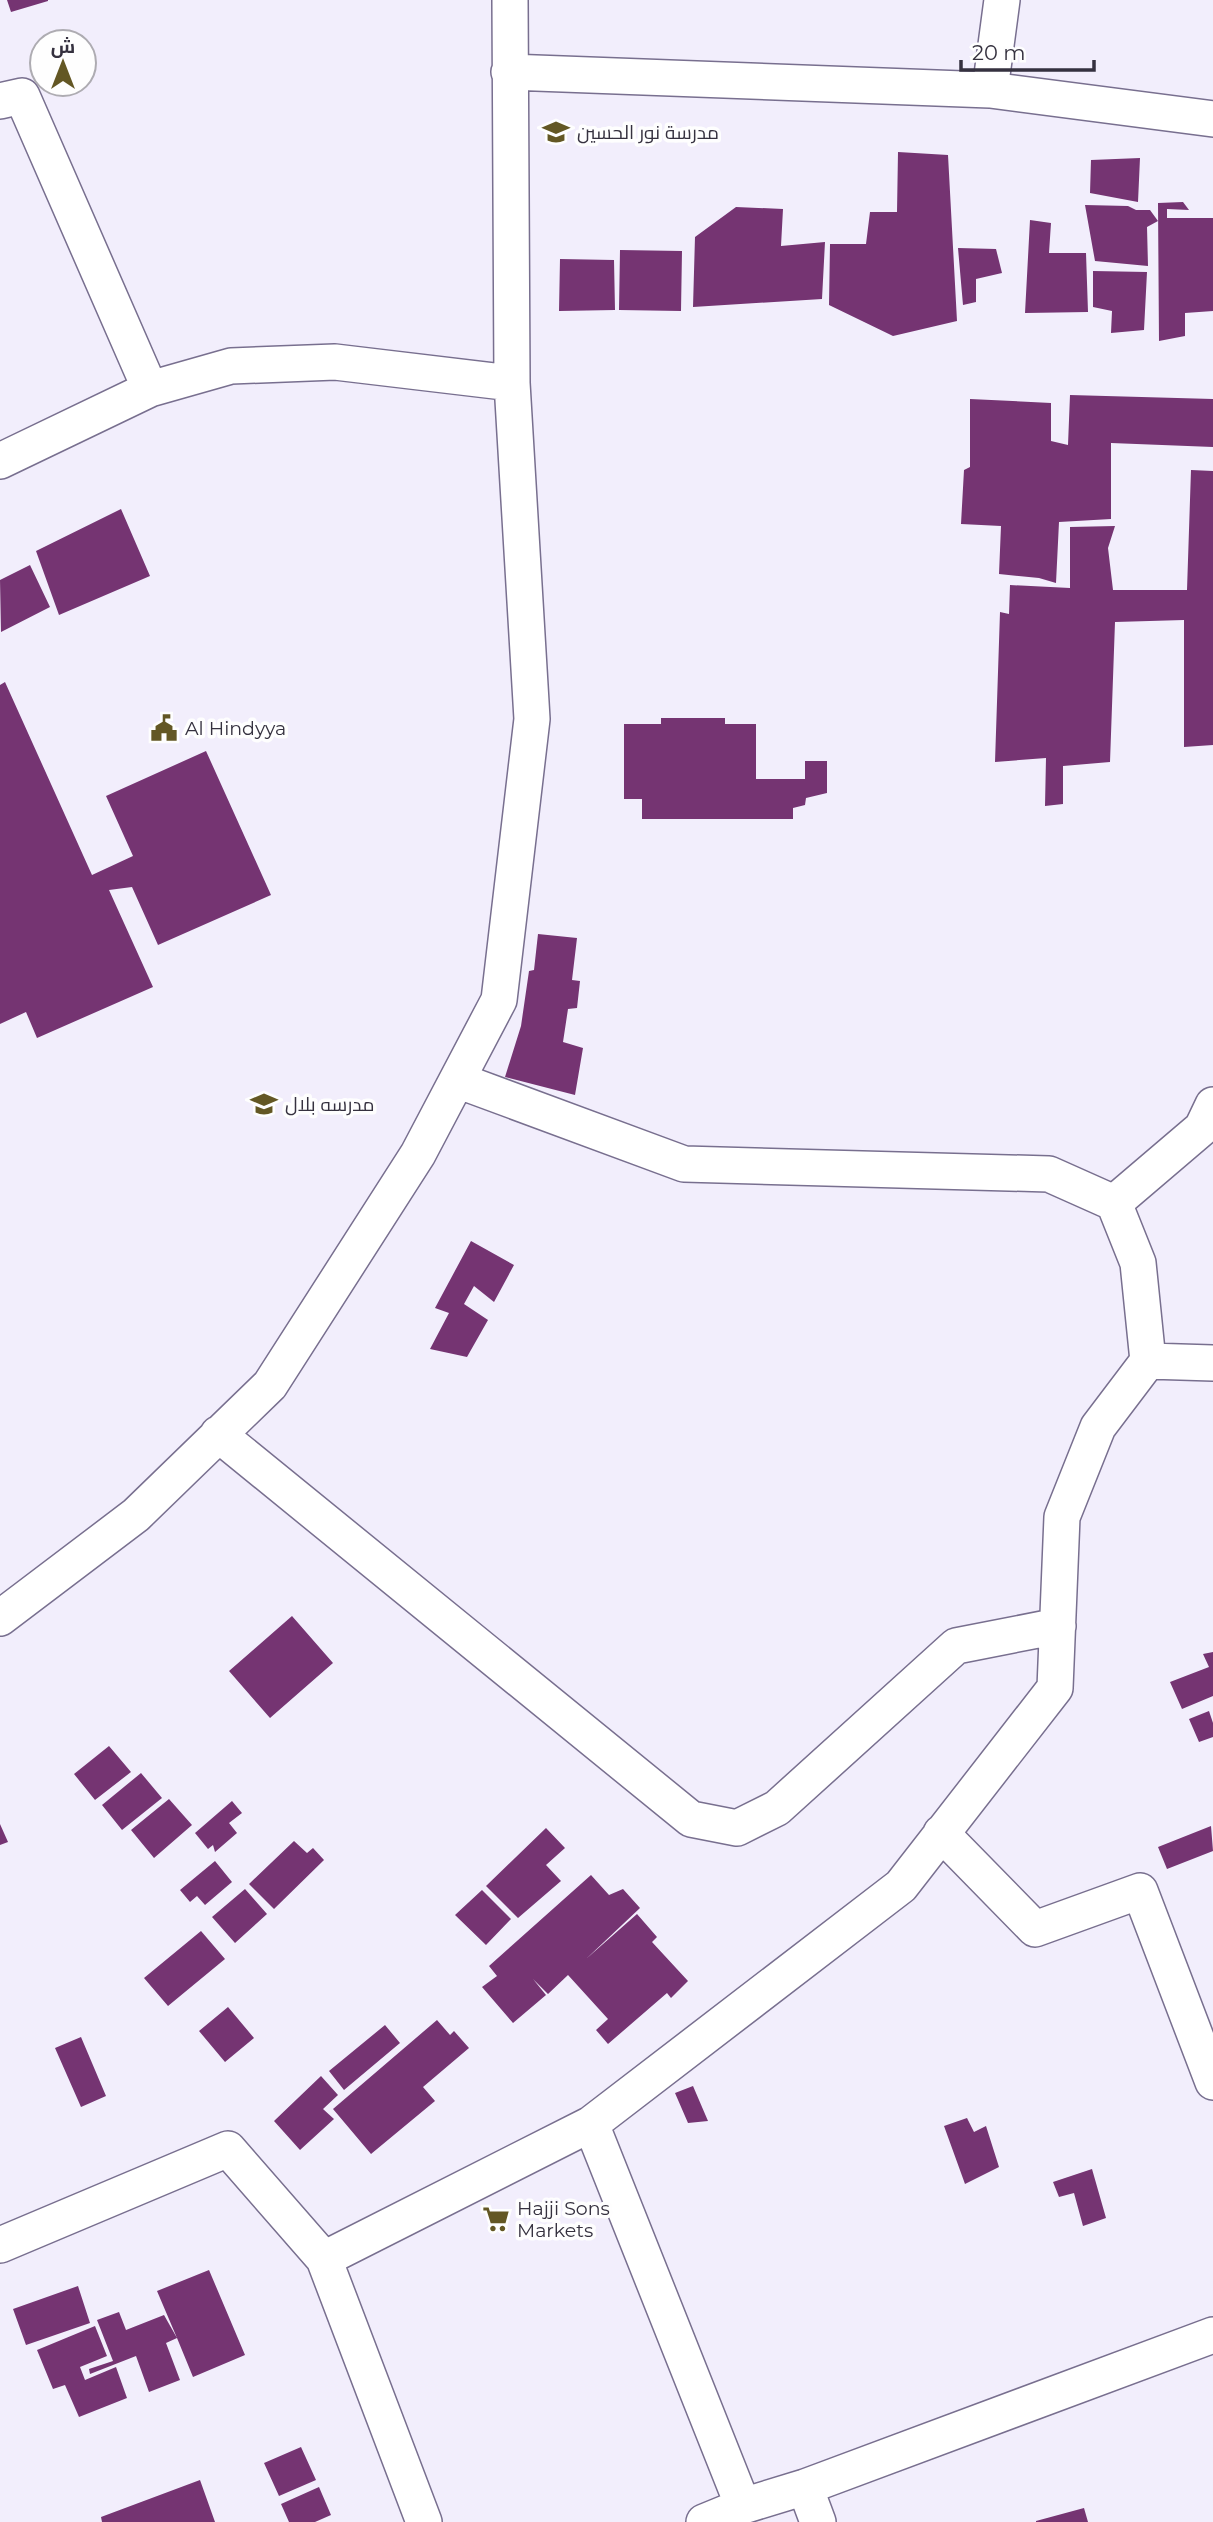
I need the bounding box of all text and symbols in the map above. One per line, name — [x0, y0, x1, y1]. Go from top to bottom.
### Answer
north arrow — [28, 28, 98, 98]
scale bar — [961, 28, 1094, 72]
text: ش — [51, 35, 75, 58]
text: 20 m — [972, 40, 1026, 65]
school or university icon: مدرسة نور الحسين — [541, 117, 571, 147]
place label: مدرسة نور الحسين — [577, 121, 719, 144]
public building icon: Al Hindyya — [149, 713, 179, 743]
place label: Al Hindyya — [185, 717, 286, 740]
school or university icon: مدرسه بلال — [249, 1089, 279, 1119]
place label: مدرسه بلال — [285, 1093, 375, 1116]
place label: Hajji Sons Markets — [517, 2197, 610, 2242]
supermarket icon: Hajji Sons Markets — [481, 2204, 511, 2234]

